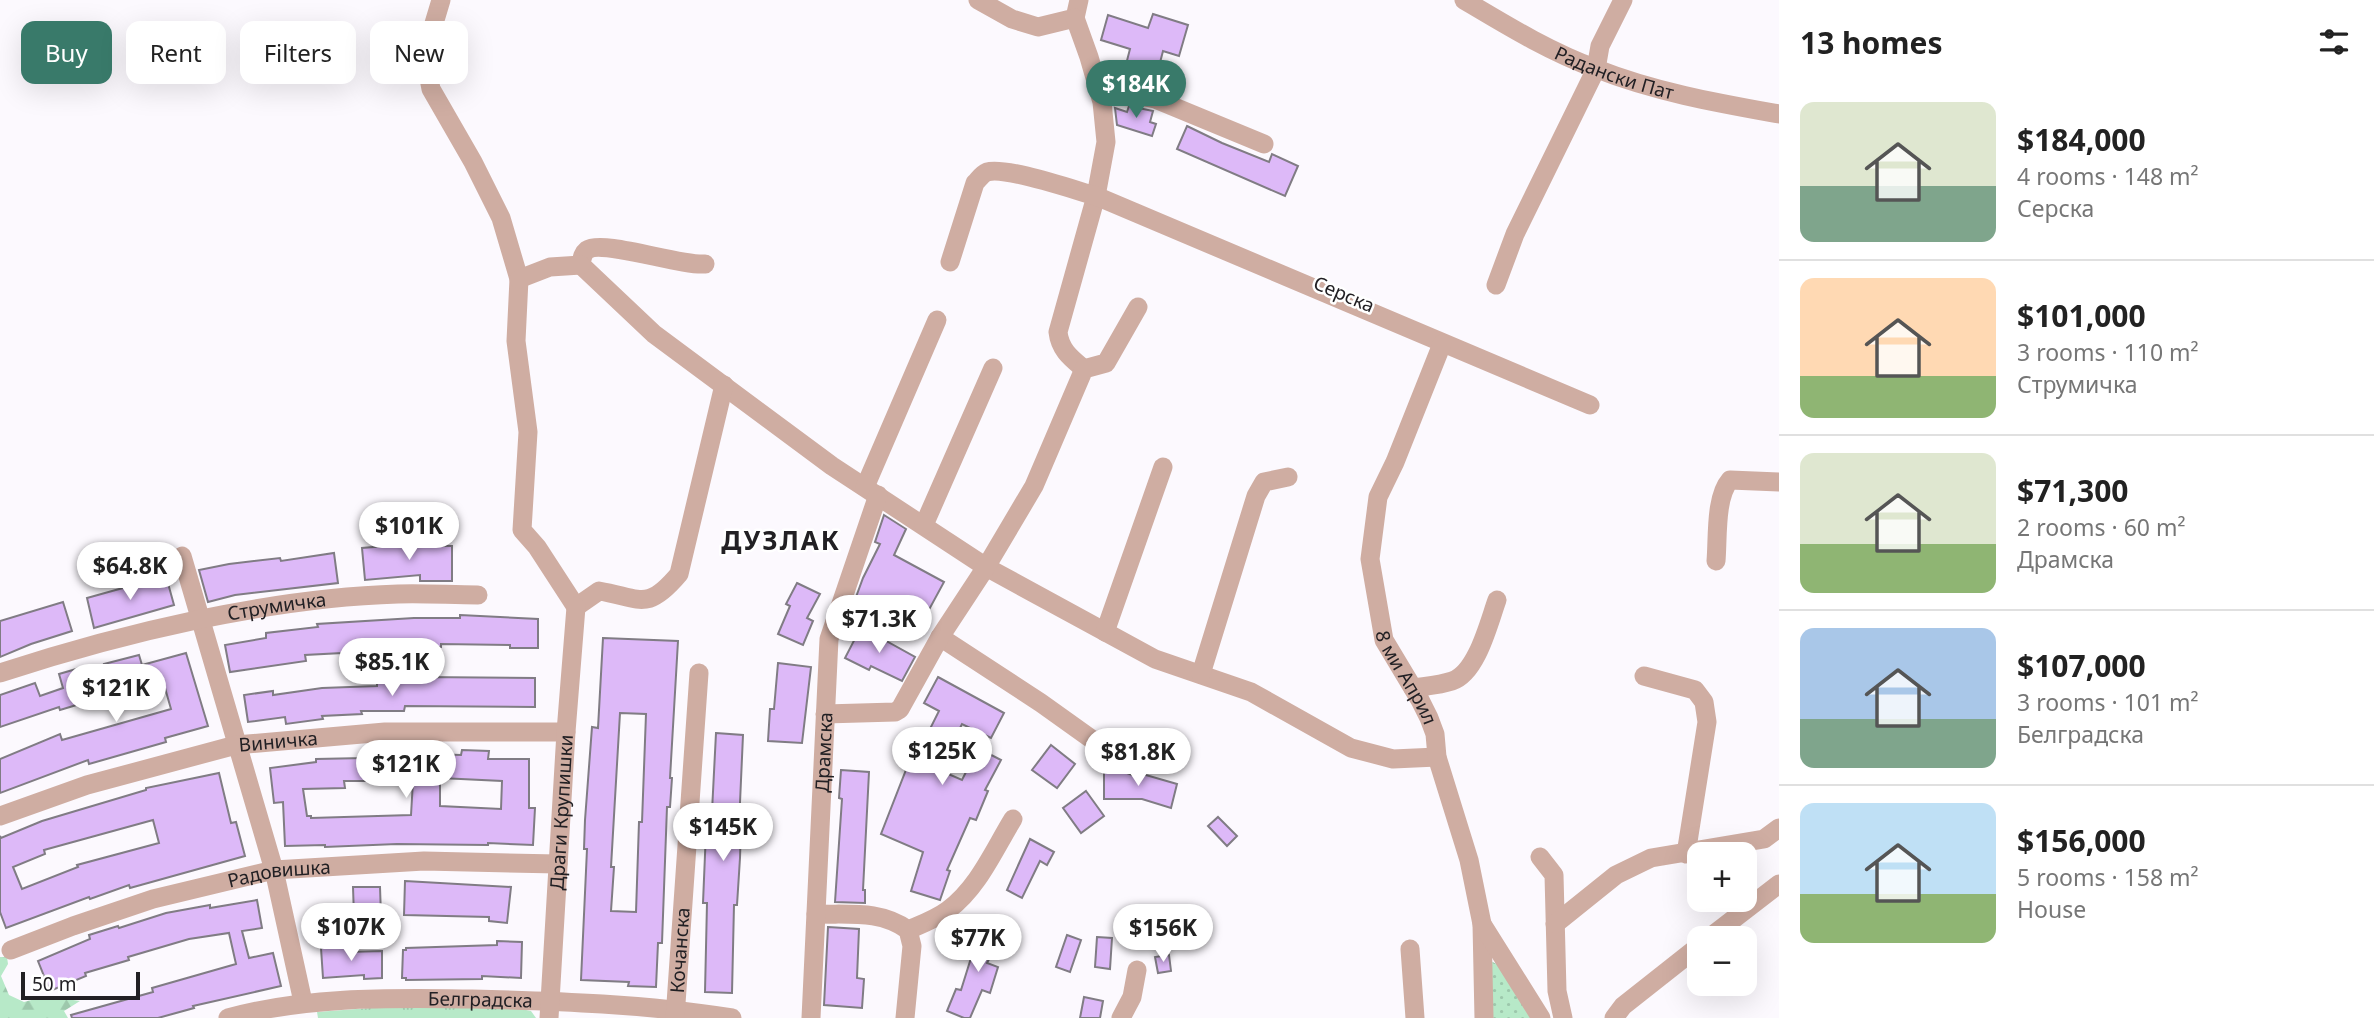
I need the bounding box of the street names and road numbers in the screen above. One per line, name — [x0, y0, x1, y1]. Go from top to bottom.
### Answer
street label: Радански Пат — [1551, 40, 1677, 106]
street label: Серска — [1310, 270, 1378, 318]
street label: Струмичка — [225, 586, 328, 627]
street label: 8 ми Април — [1370, 629, 1443, 728]
street label: Драмска — [809, 712, 839, 793]
street label: Виничка — [238, 725, 319, 758]
street label: Драги Крупишки — [544, 734, 579, 891]
street label: Радовишка — [225, 854, 331, 894]
street label: Кочанска — [664, 906, 696, 994]
street label: Белградска — [428, 986, 533, 1014]

